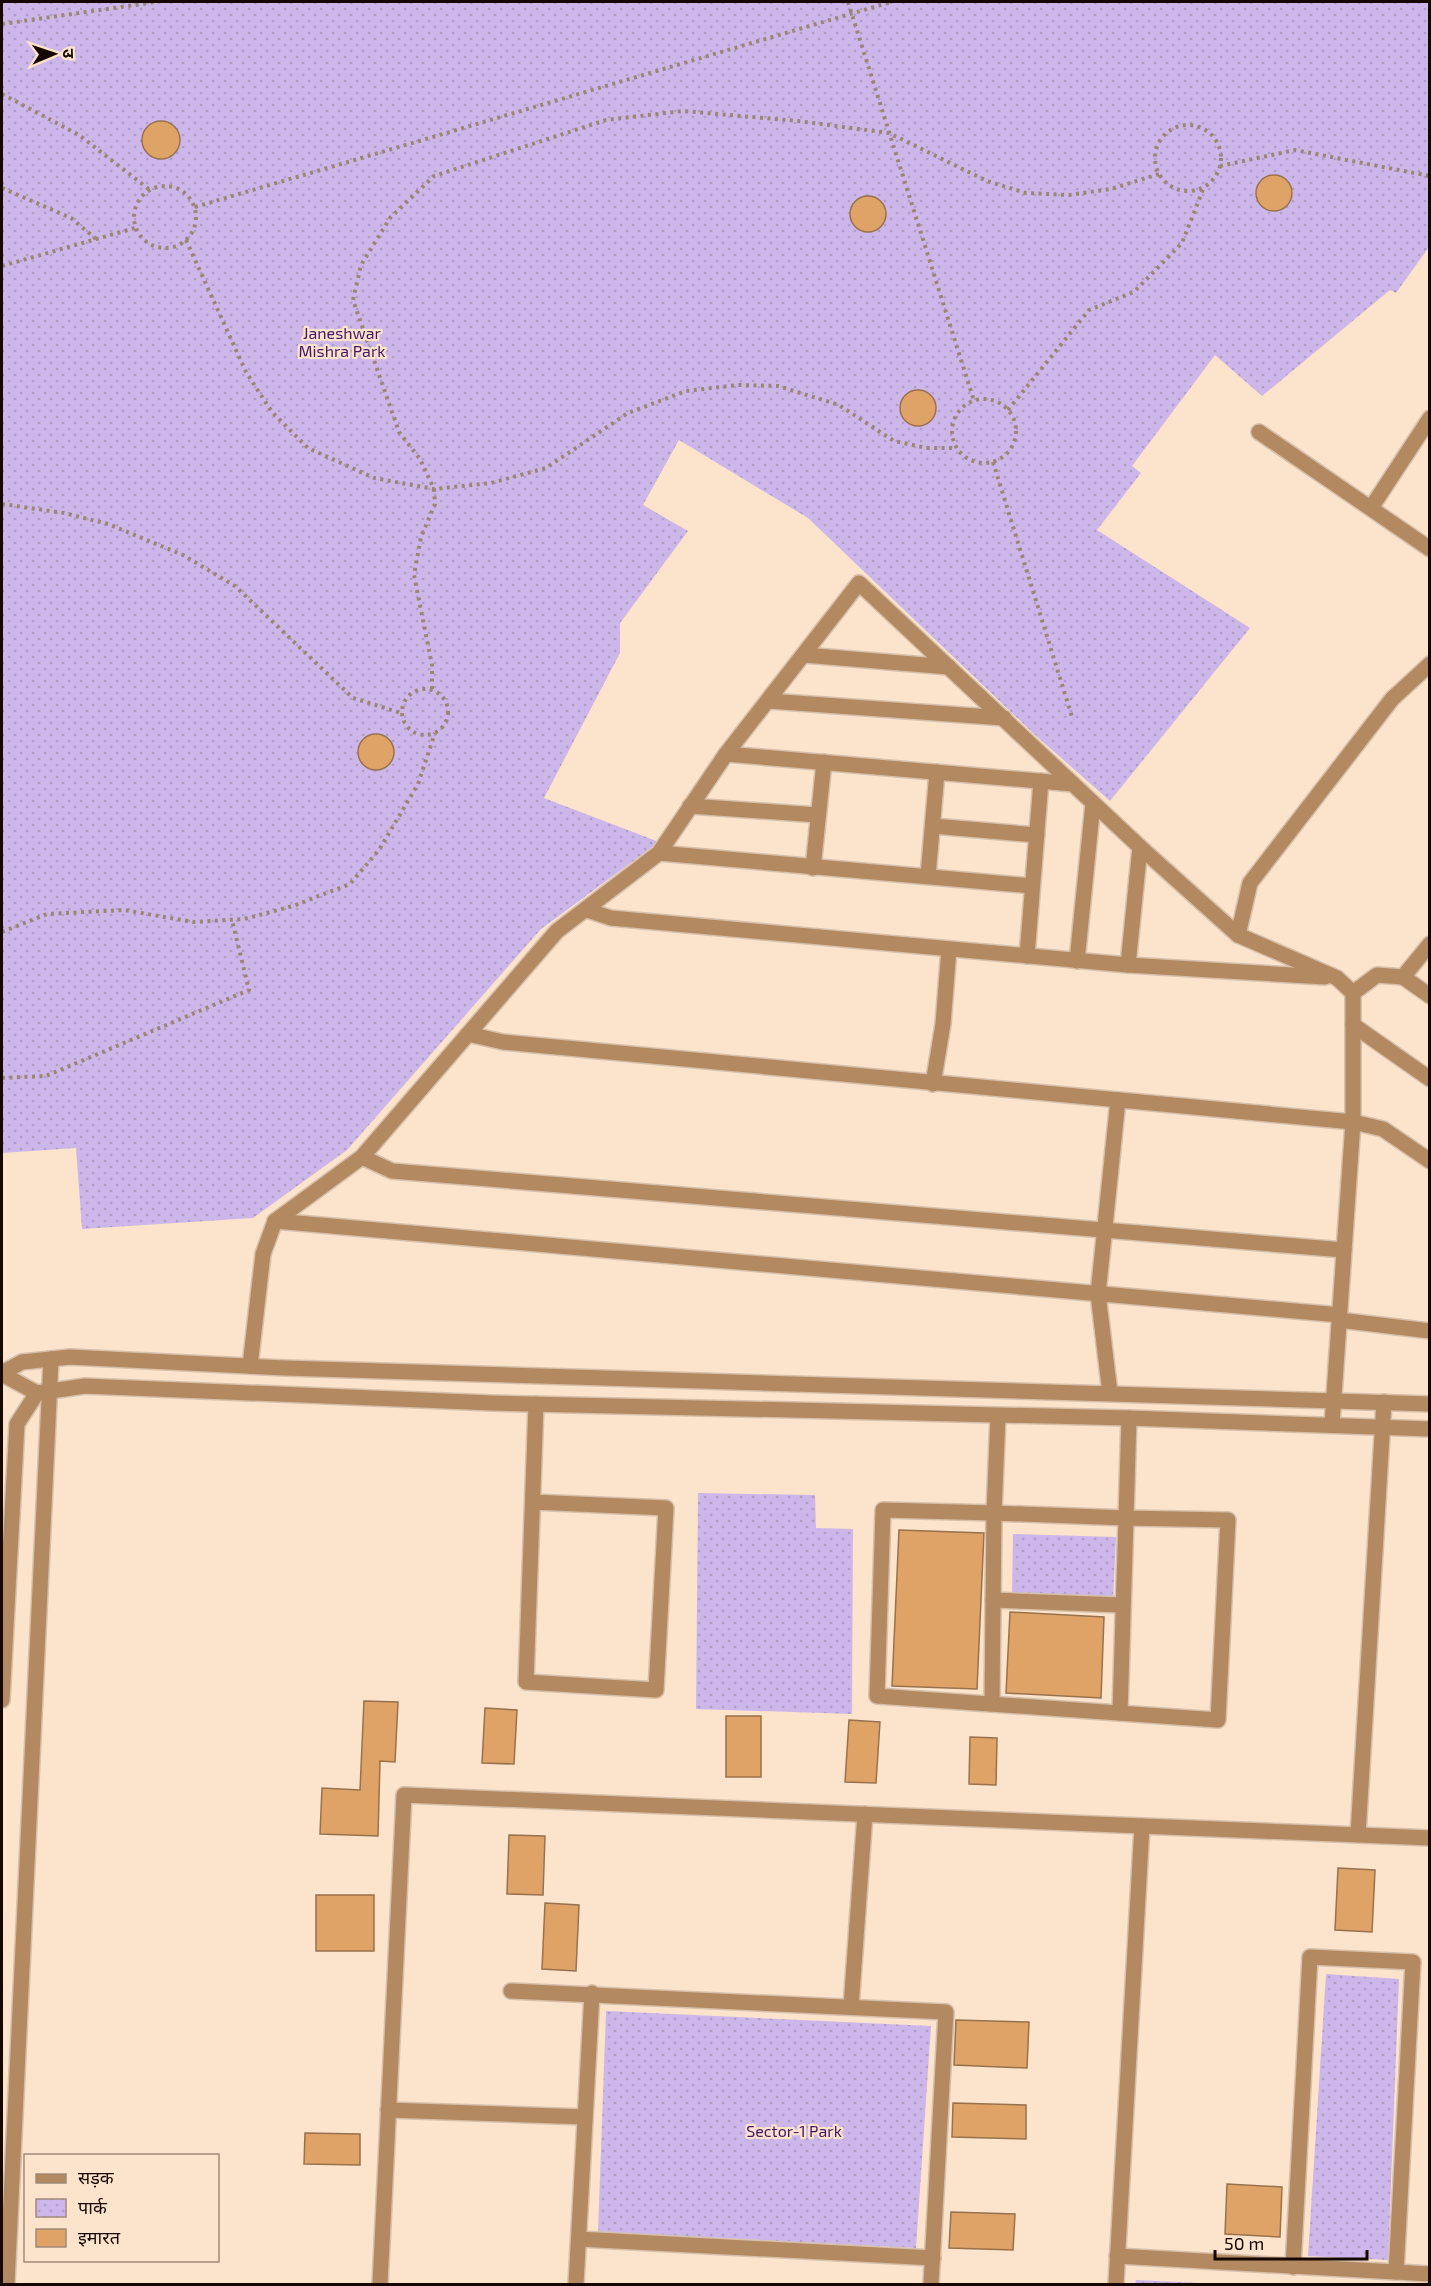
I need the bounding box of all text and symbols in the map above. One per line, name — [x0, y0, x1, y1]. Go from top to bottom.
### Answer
north arrow — [24, 24, 84, 84]
text: उ — [60, 48, 79, 59]
park label: Janeshwar Mishra Park — [299, 323, 385, 360]
park label: Sector-1 Park — [746, 2121, 842, 2140]
legend — [24, 2154, 219, 2262]
text: सड़क — [78, 2166, 115, 2188]
text: पार्क — [78, 2196, 108, 2218]
scale bar — [1215, 2223, 1366, 2261]
text: इमारत — [78, 2226, 121, 2248]
text: 50 m — [1224, 2232, 1264, 2254]

